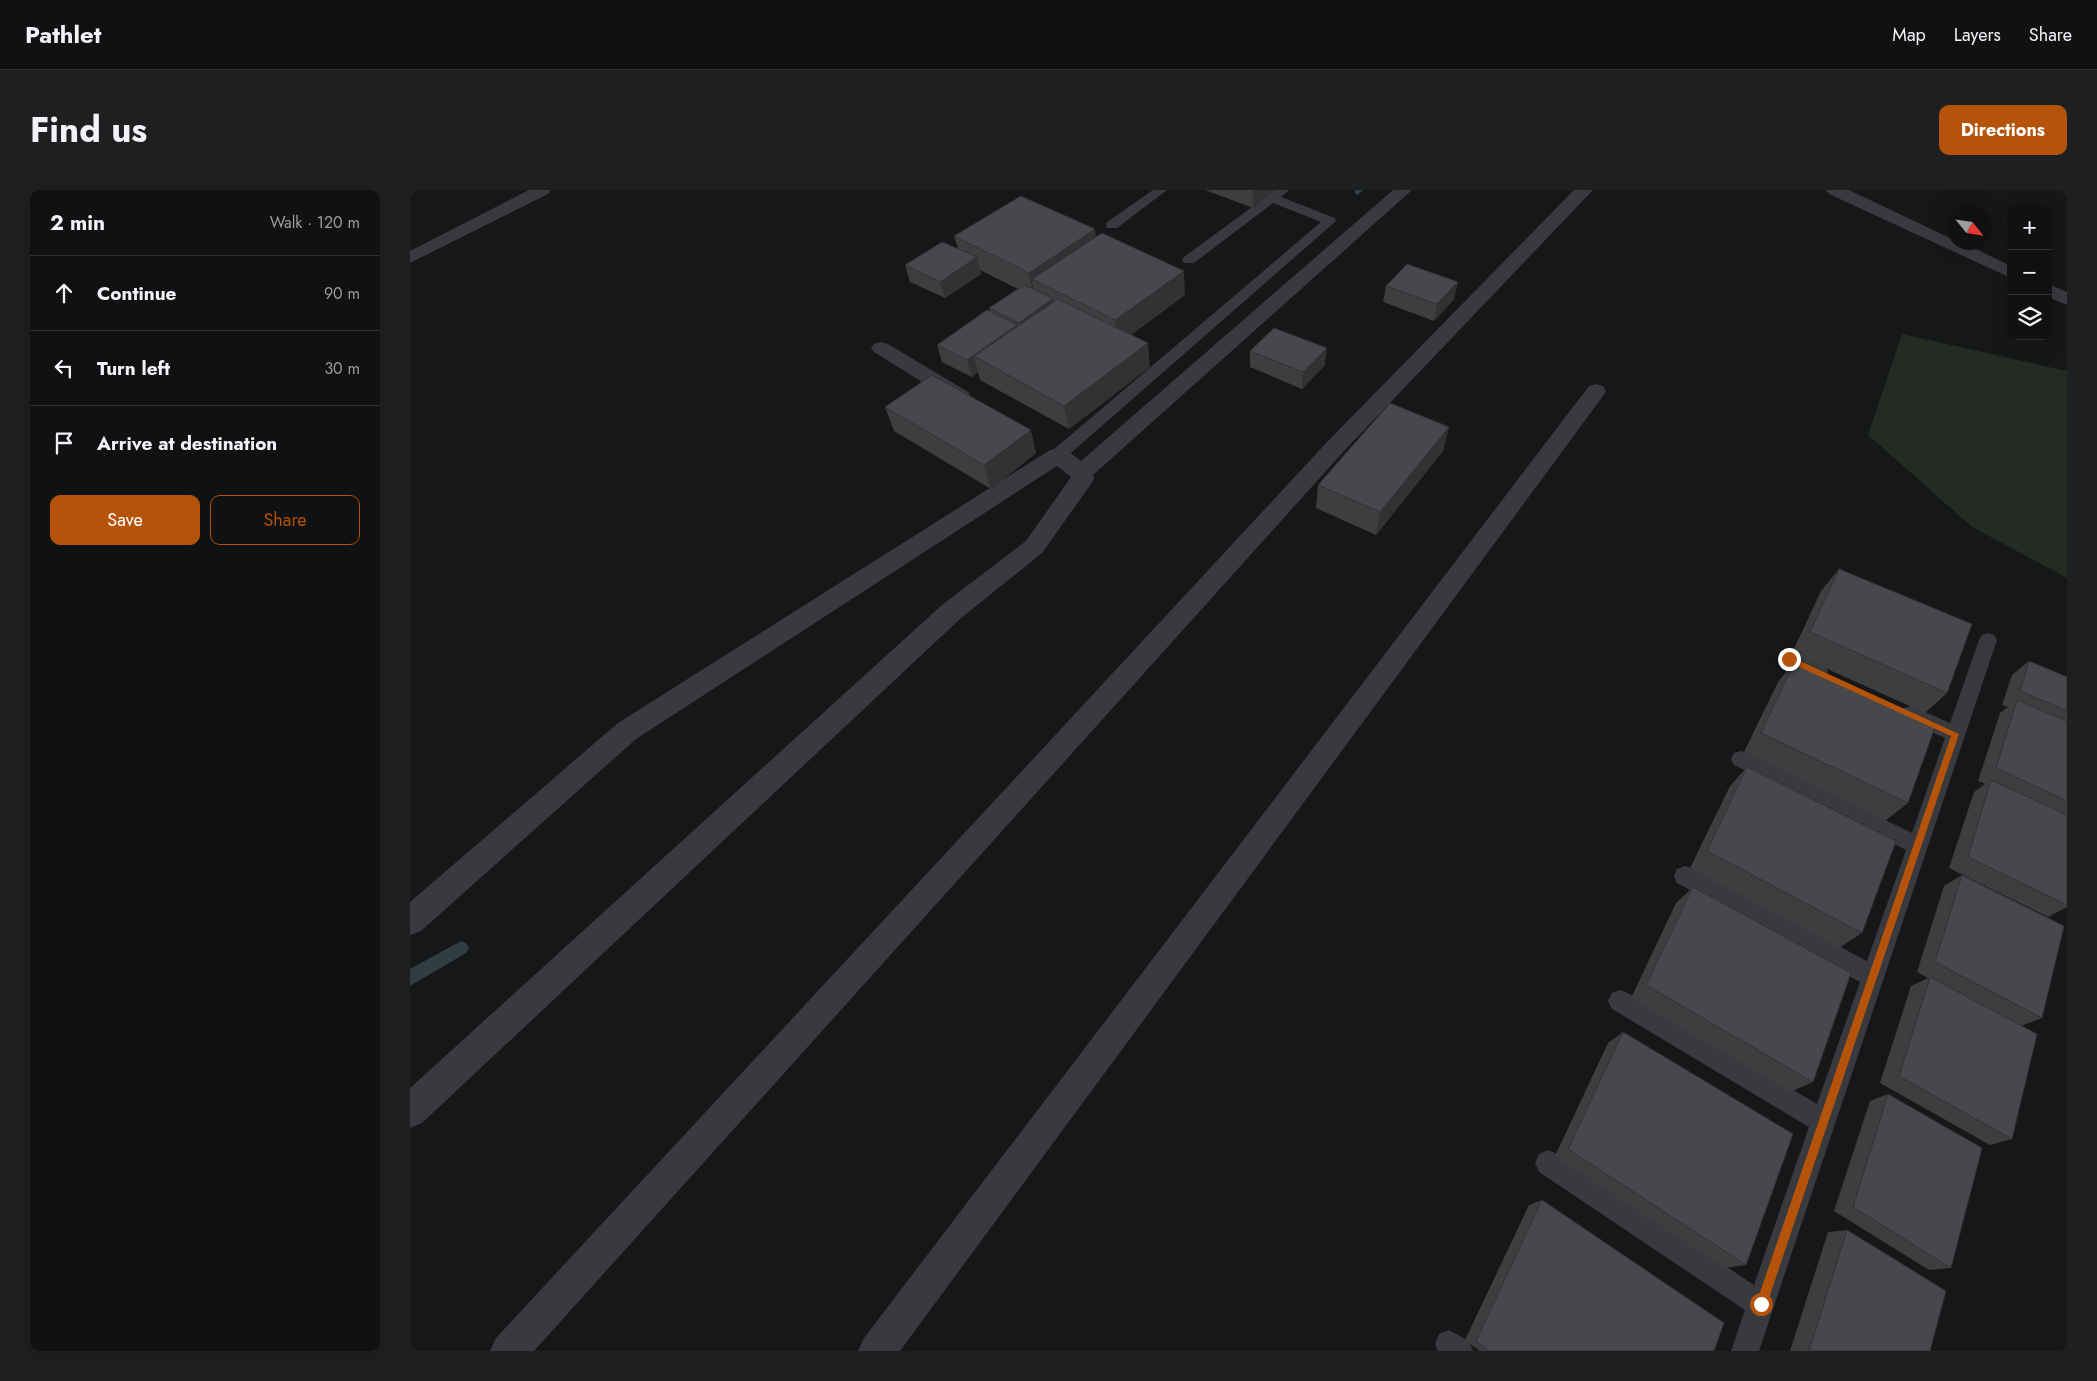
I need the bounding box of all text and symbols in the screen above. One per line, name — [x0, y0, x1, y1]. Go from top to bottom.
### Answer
text: Pathlet — [25, 17, 101, 52]
text: Map — [1892, 22, 1926, 48]
text: Layers — [1954, 22, 2001, 48]
text: Share — [2029, 22, 2072, 48]
text: Find us — [30, 105, 147, 155]
button: Directions — [1939, 105, 2067, 155]
north arrow — [1947, 205, 1992, 250]
map controls — [2007, 205, 2052, 340]
button: + — [2007, 205, 2052, 250]
text: 2 min — [50, 208, 105, 238]
text: Walk · 120 m — [270, 211, 360, 234]
button: − — [2007, 250, 2052, 295]
icon: ahead — [50, 279, 78, 307]
text: Continue — [97, 280, 176, 307]
text: 90 m — [324, 282, 360, 305]
button: layers — [2007, 295, 2052, 340]
icon: left — [50, 354, 78, 382]
text: Turn left — [97, 355, 170, 382]
text: 30 m — [324, 357, 360, 380]
icon: arrive — [50, 429, 78, 457]
text: Arrive at destination — [97, 430, 277, 457]
button: Save — [50, 495, 200, 545]
button: Share — [210, 495, 360, 545]
route end — [1778, 648, 1801, 671]
route start — [1750, 1293, 1773, 1316]

